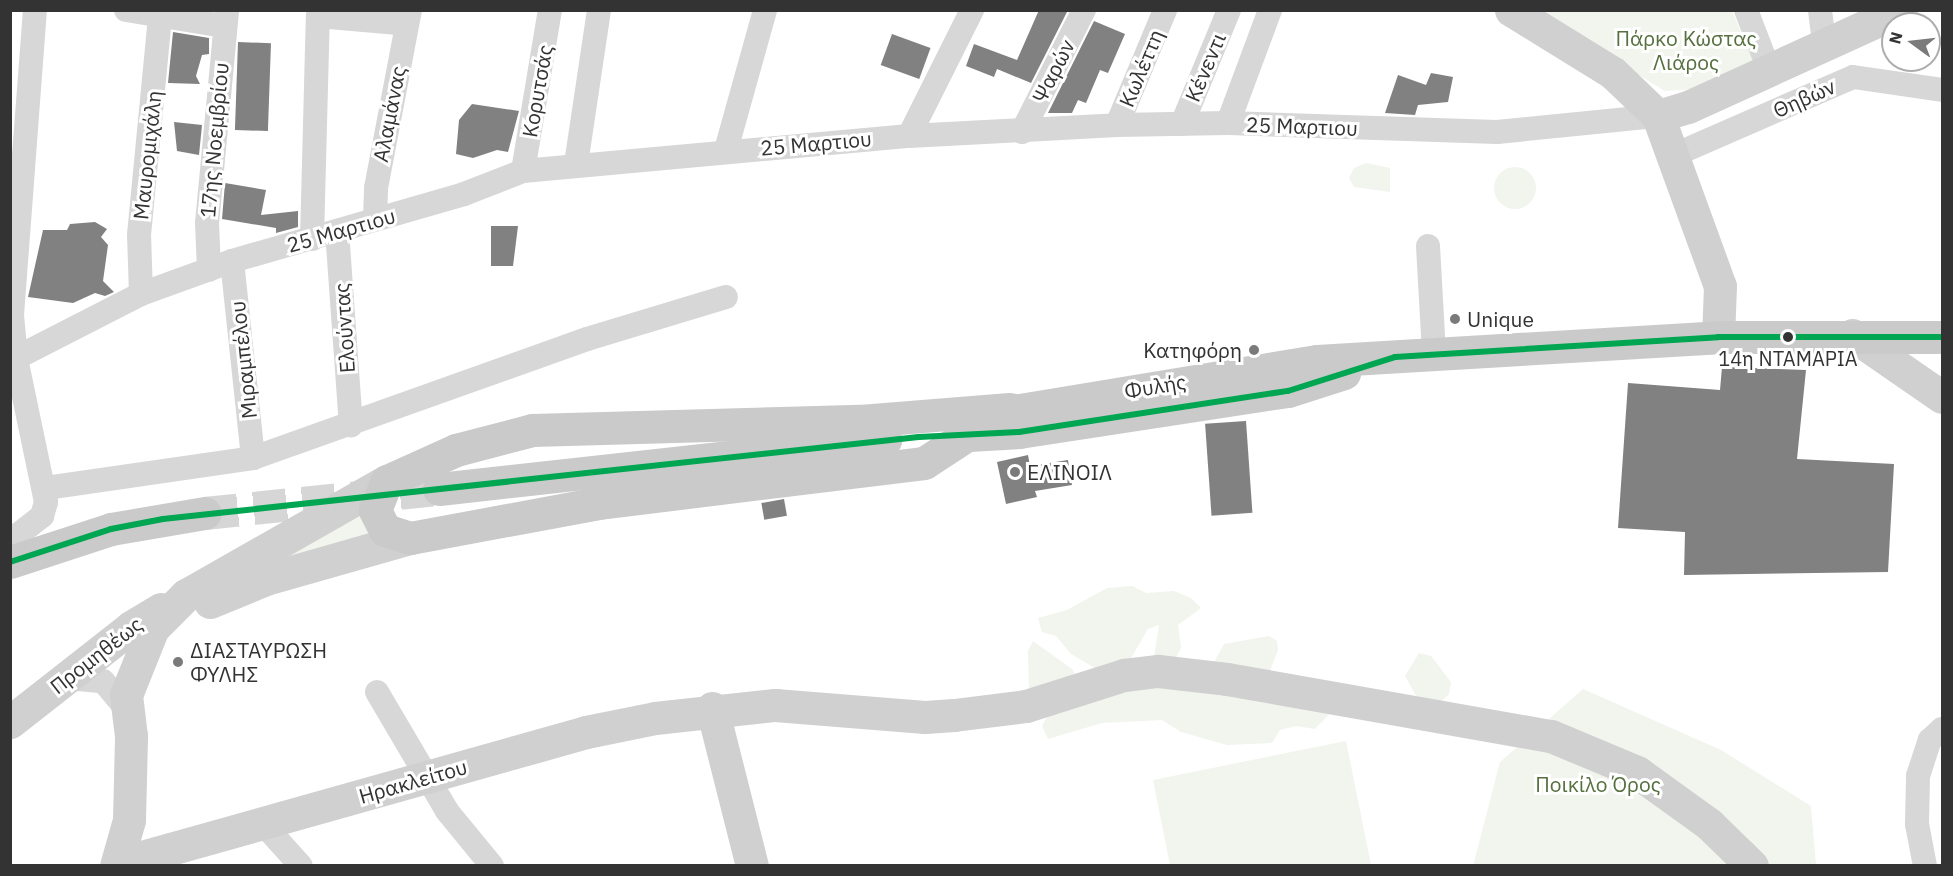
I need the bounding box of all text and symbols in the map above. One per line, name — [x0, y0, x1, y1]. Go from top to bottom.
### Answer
north arrow — [1881, 12, 1941, 72]
street label: Κωλέττη — [1113, 25, 1169, 111]
park label: Πάρκο Κώστας Λιάρος — [1615, 25, 1757, 75]
street label: Κένεντι — [1179, 29, 1231, 105]
text: N — [1884, 30, 1907, 46]
street label: Ψαρών — [1026, 35, 1080, 107]
street label: Κορυτσάς — [516, 43, 558, 139]
street label: 17ης Νοεμβρίου — [195, 61, 233, 219]
street label: Αλαμάνας — [367, 64, 411, 164]
street label: Θηβών — [1769, 73, 1839, 123]
street label: Μαυρομιχάλη — [128, 89, 166, 221]
street label: 25 Μαρτιου — [1246, 111, 1358, 141]
street label: 25 Μαρτιου — [759, 126, 873, 160]
street label: 25 Μαρτιου — [284, 202, 398, 258]
street label: Ελούντας — [328, 282, 360, 374]
street label: Μιραμπέλου — [224, 300, 262, 420]
place label: Unique — [1467, 306, 1534, 332]
marker: Unique — [1448, 312, 1462, 326]
marker: 14η ΝΤΑΜΑΡΙΑ — [1782, 331, 1794, 343]
place label: Κατηφόρη — [1143, 337, 1242, 363]
marker: Κατηφόρη — [1247, 343, 1261, 357]
place label: 14η ΝΤΑΜΑΡΙΑ — [1718, 346, 1858, 370]
street label: Φυλής — [1122, 369, 1188, 403]
place label: ΕΛΙΝΟΙΛ — [1027, 459, 1112, 485]
marker: ΕΛΙΝΟΙΛ — [1008, 465, 1022, 479]
street label: Προμηθέως — [45, 611, 147, 699]
place label: ΔΙΑΣΤΑΥΡΩΣΗ ΦΥΛΗΣ — [190, 637, 327, 687]
marker: ΔΙΑΣΤΑΥΡΩΣΗ ΦΥΛΗΣ — [171, 655, 185, 669]
street label: Ηρακλείτου — [356, 754, 470, 808]
park label: Ποικίλο Όρος — [1535, 771, 1661, 797]

